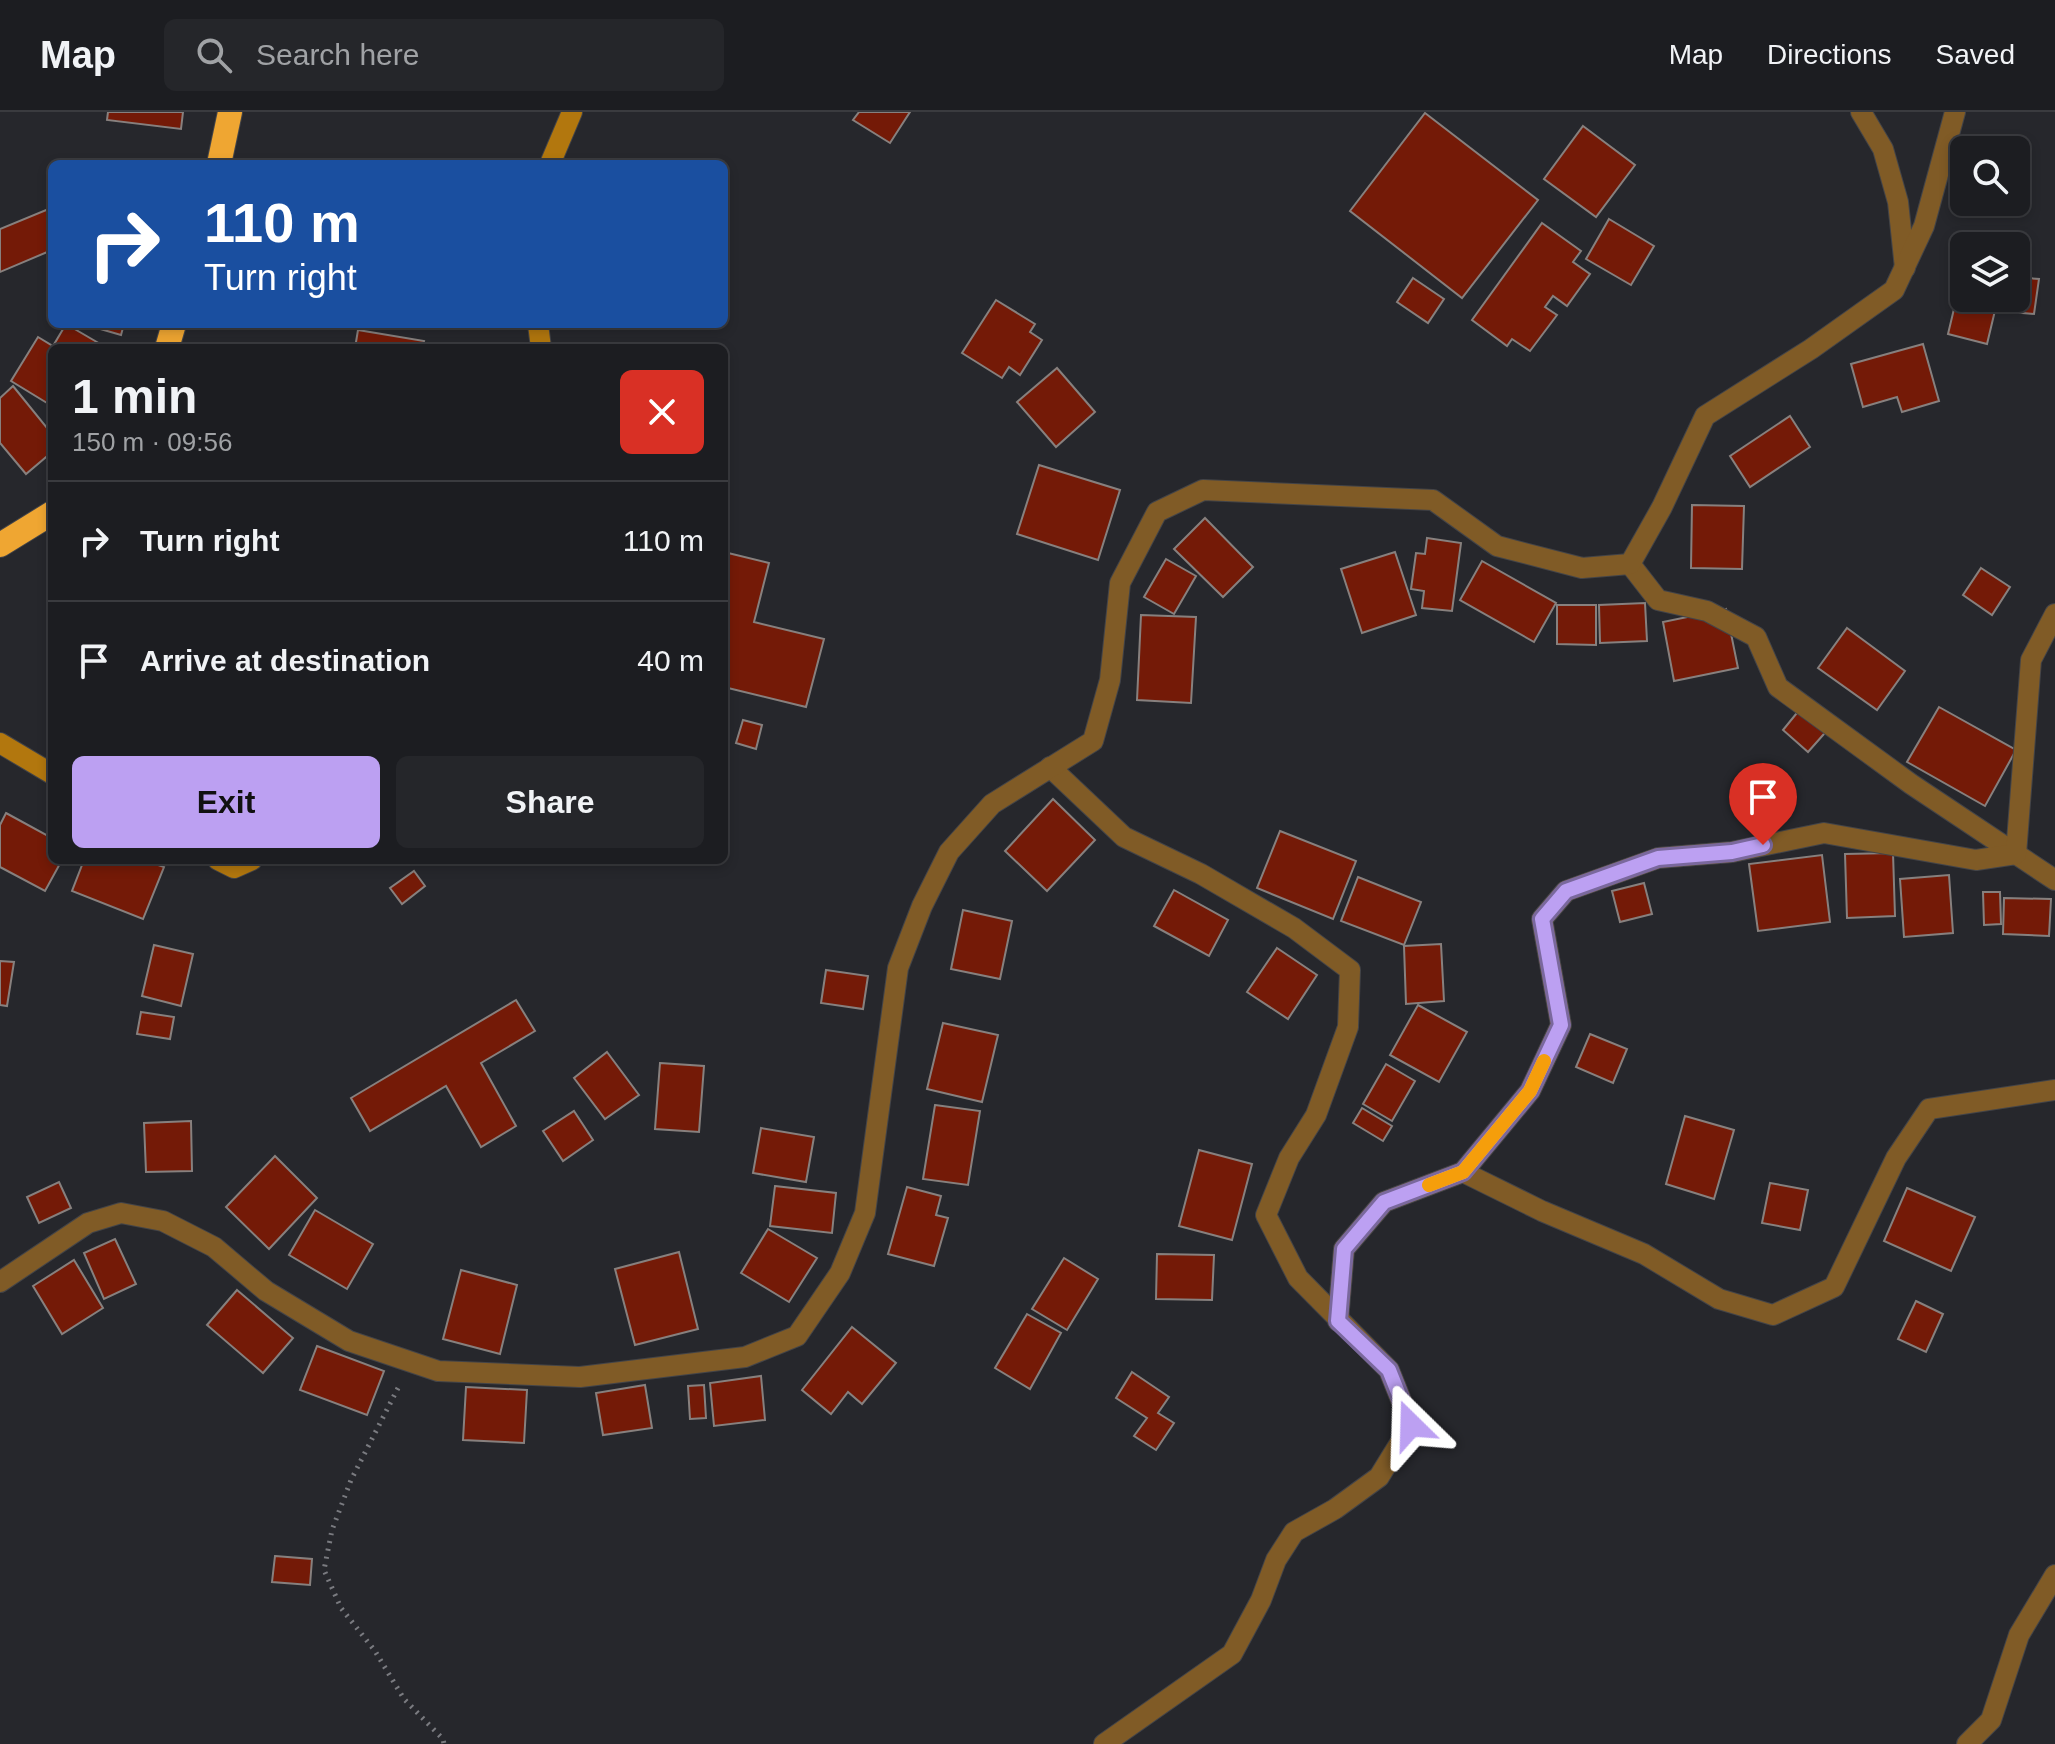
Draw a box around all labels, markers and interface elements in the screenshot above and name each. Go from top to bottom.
search box [164,19,724,91]
icon: search [192,33,236,77]
text: Map [40,34,116,76]
text: Search here [256,38,419,71]
text: Map [1669,39,1723,70]
text: Directions [1767,39,1892,70]
text: Saved [1936,39,2015,70]
map controls [1950,136,2030,312]
button: search [1950,136,2030,216]
text: 110 m [204,191,360,254]
icon: right [72,192,176,296]
button: layers [1950,232,2030,312]
text: Turn right [204,257,357,298]
text: 1 min [72,370,197,423]
button: close [620,370,704,454]
text: 150 m · 09:56 [72,427,232,457]
icon: right [72,519,116,563]
text: Turn right [140,524,279,557]
text: 110 m [623,524,704,557]
icon: arrive [72,639,116,683]
text: Arrive at destination [140,644,430,677]
text: 40 m [637,644,704,677]
button: Exit [72,756,380,848]
button: Share [396,756,704,848]
pin [1729,763,1797,845]
icon: arrive [1741,775,1785,819]
position arrow [1369,1383,1453,1467]

